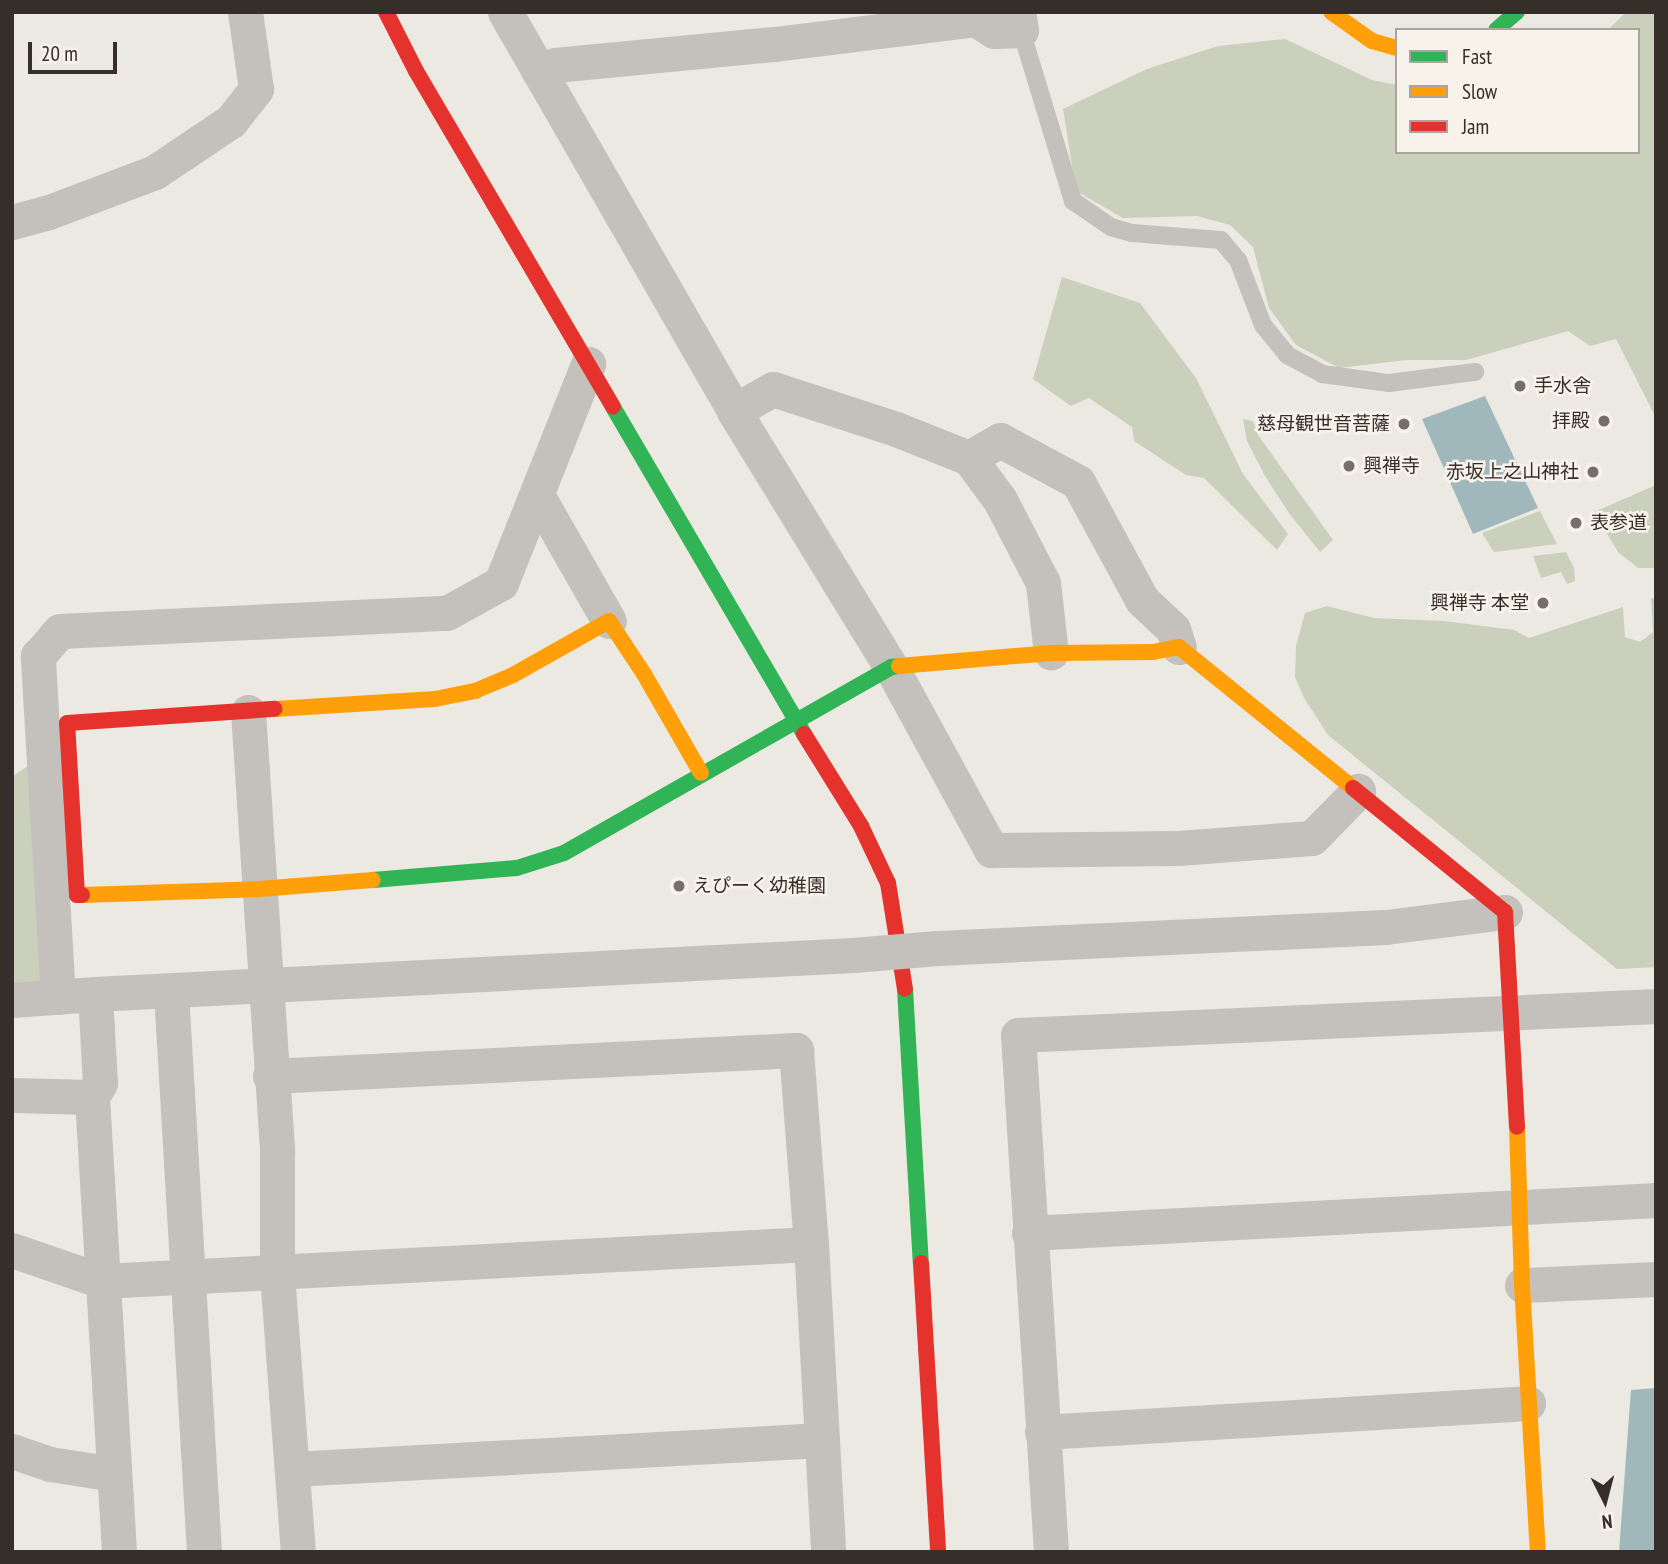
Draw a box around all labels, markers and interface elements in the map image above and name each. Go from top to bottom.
scale bar [32,28,121,72]
legend [1395,28,1640,154]
text: 20 m [41,40,78,67]
text: Fast [1462,43,1492,70]
text: Slow [1462,78,1497,105]
text: Jam [1462,113,1489,140]
place label: 手水舎 [1534,375,1591,397]
marker: 手水舎 [1512,378,1528,394]
place label: 拝殿 [1552,410,1590,432]
place label: 慈母観世音菩薩 [1257,413,1390,435]
marker: 拝殿 [1596,413,1612,429]
marker: 慈母観世音菩薩 [1396,416,1412,432]
place label: 興禅寺 [1363,455,1420,477]
marker: 興禅寺 [1341,458,1357,474]
place label: 赤坂上之山神社 [1446,461,1579,483]
marker: 赤坂上之山神社 [1585,464,1601,480]
place label: 表参道 [1590,512,1647,534]
marker: 表参道 [1568,515,1584,531]
place label: 興禅寺 本堂 [1430,592,1529,614]
marker: 興禅寺 本堂 [1535,595,1551,611]
place label: えぴーく幼稚園 [693,875,826,897]
marker: えぴーく幼稚園 [671,878,687,894]
north arrow [1570,1466,1640,1536]
text: N [1601,1509,1614,1534]

